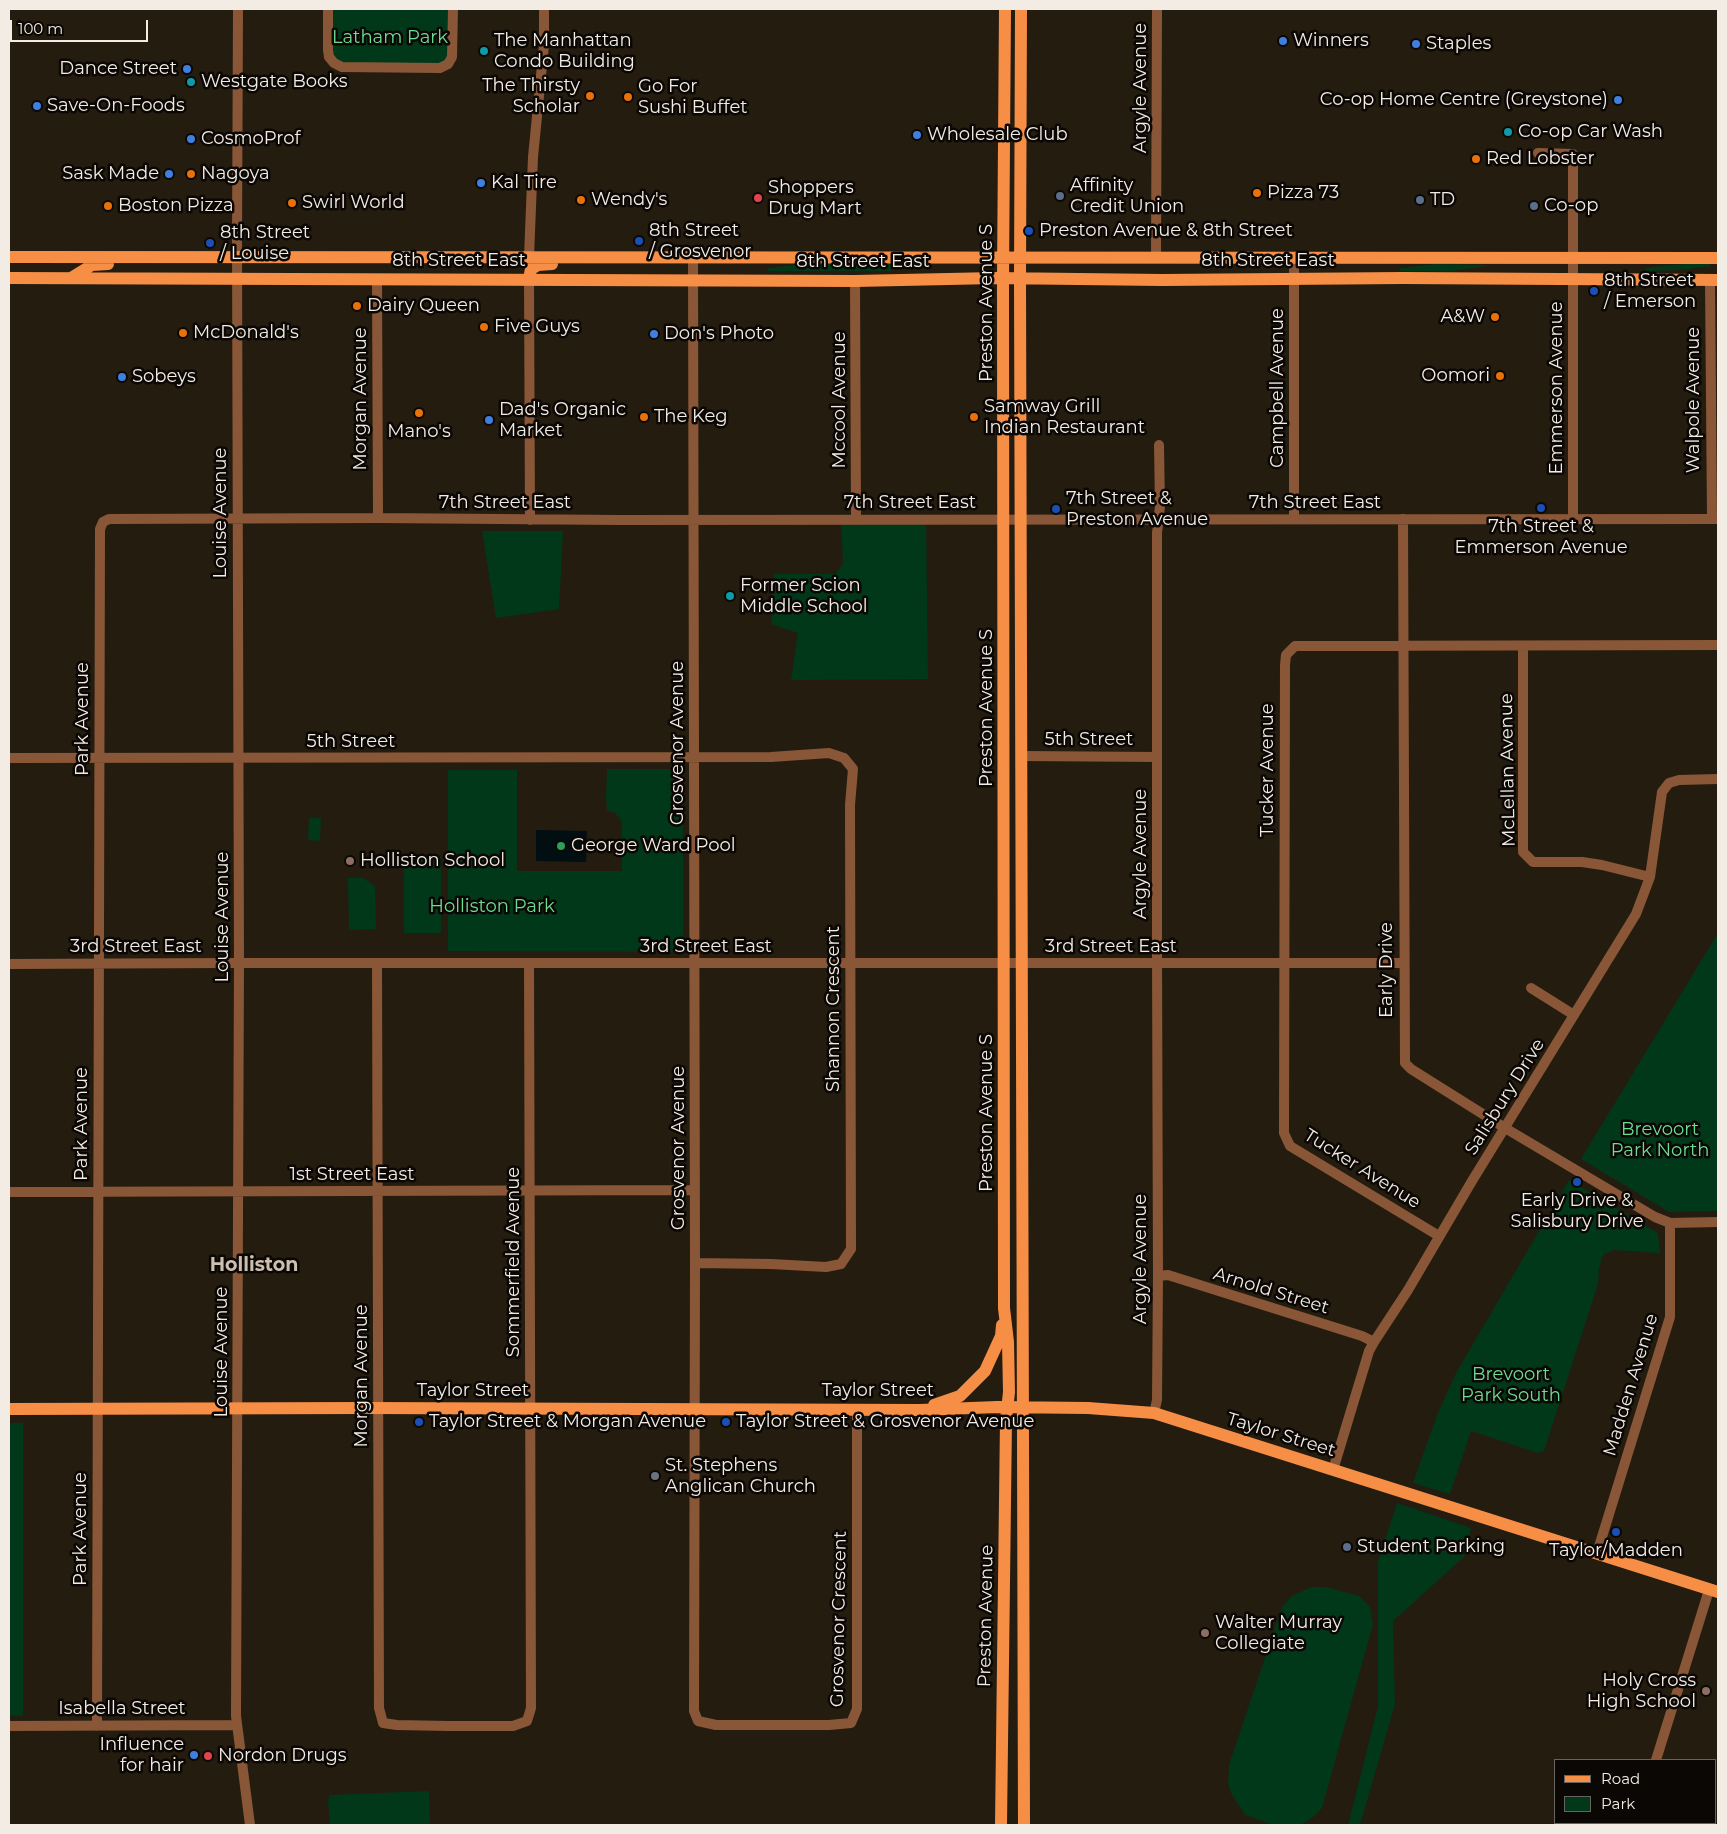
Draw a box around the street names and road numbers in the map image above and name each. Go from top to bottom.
street label: Argyle Avenue [1130,23,1152,153]
street label: Preston Avenue S [976,224,998,382]
street label: 8th Street East [392,250,526,272]
street label: 8th Street East [1201,250,1335,272]
street label: 8th Street East [796,251,930,273]
street label: Emmerson Avenue [1546,301,1568,475]
street label: Campbell Avenue [1267,308,1289,468]
street label: Morgan Avenue [350,327,372,471]
street label: Walpole Avenue [1683,327,1705,473]
street label: Mccool Avenue [829,331,851,469]
street label: Louise Avenue [210,448,232,578]
street label: 7th Street East [439,492,571,514]
street label: 7th Street East [844,492,976,514]
street label: 7th Street East [1249,492,1381,514]
street label: Preston Avenue S [976,629,998,787]
street label: Grosvenor Avenue [667,661,689,825]
street label: Park Avenue [72,662,94,776]
street label: McLellan Avenue [1496,693,1520,847]
street label: Tucker Avenue [1257,703,1279,837]
street label: 5th Street [1045,729,1133,751]
street label: 5th Street [307,731,395,753]
street label: Argyle Avenue [1130,789,1152,919]
street label: Louise Avenue [212,852,234,982]
street label: Early Drive [1376,922,1398,1018]
street label: Shannon Crescent [823,926,845,1092]
street label: 3rd Street East [70,936,202,958]
street label: 3rd Street East [640,936,772,958]
street label: 3rd Street East [1045,936,1177,958]
street label: Preston Avenue S [976,1034,998,1192]
street label: Salisbury Drive [1461,1035,1549,1159]
street label: Grosvenor Avenue [668,1066,690,1230]
street label: Park Avenue [71,1067,93,1181]
street label: Tucker Avenue [1300,1125,1424,1213]
street label: 1st Street East [289,1164,415,1186]
street label: Sommerfield Avenue [503,1167,525,1357]
street label: Argyle Avenue [1130,1194,1152,1324]
street label: Arnold Street [1211,1263,1331,1319]
street label: Louise Avenue [211,1287,233,1417]
street label: Morgan Avenue [351,1304,373,1448]
street label: Madden Avenue [1599,1311,1663,1459]
street label: Taylor Street [417,1380,529,1402]
street label: Taylor Street [822,1380,934,1402]
street label: Taylor Street [1224,1408,1338,1462]
street label: Park Avenue [70,1472,92,1586]
street label: Grosvenor Crescent [827,1531,851,1707]
street label: Preston Avenue [974,1545,998,1687]
street label: Isabella Street [58,1698,186,1720]

